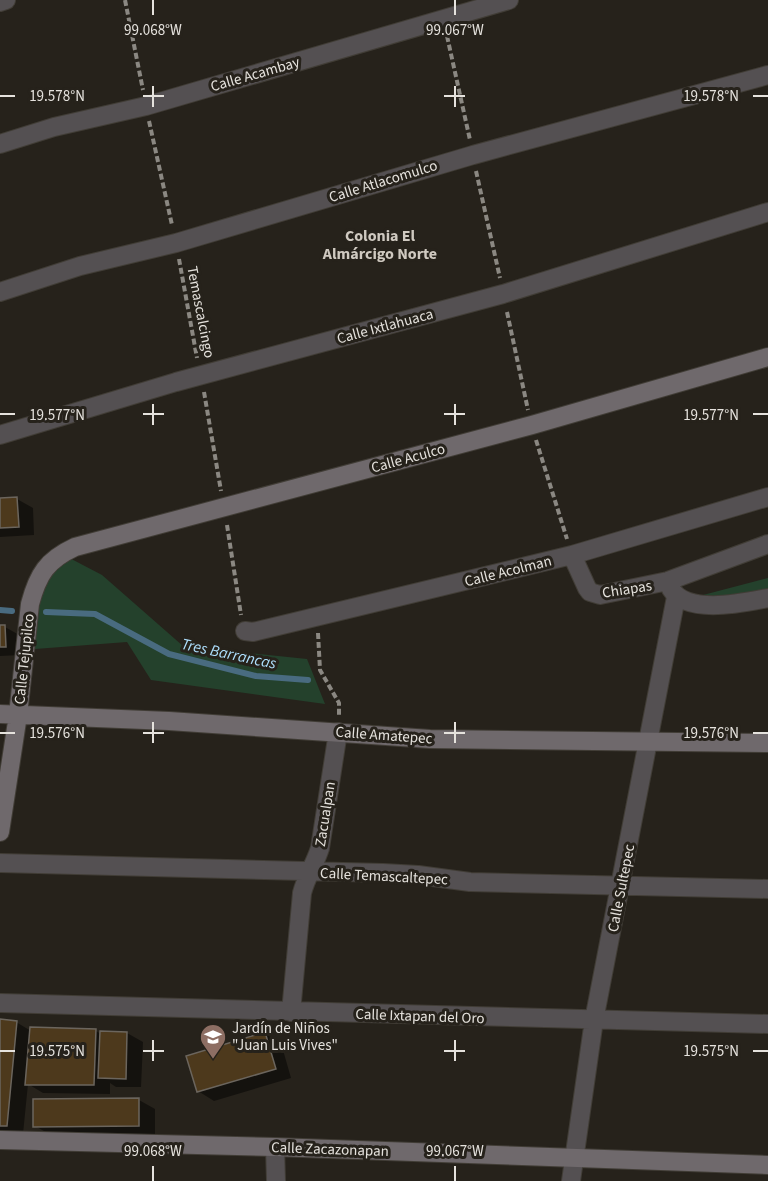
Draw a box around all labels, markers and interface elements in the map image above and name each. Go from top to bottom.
text: 99.068°W [124,20,182,41]
text: 99.067°W [426,20,484,41]
street label: Calle Acambay [208,52,302,97]
text: 19.578°N [29,86,85,107]
text: 19.578°N [683,86,739,107]
street label: Calle Atlacomulco [326,155,440,208]
district label: Colonia El Almárcigo Norte [322,225,437,265]
street label: Temascalcingo [181,264,220,360]
street label: Calle Ixtlahuaca [335,304,436,349]
text: 19.577°N [29,405,85,426]
text: 19.577°N [683,405,739,426]
street label: Calle Aculco [369,439,447,478]
street label: Calle Acolman [462,551,554,592]
street label: Chiapas [601,575,653,604]
street label: Calle Tejupilco [9,613,40,705]
water label: Tres Barrancas [179,633,279,675]
street label: Calle Amatepec [335,722,433,749]
text: 19.576°N [29,723,85,744]
text: 19.576°N [683,723,739,744]
street label: Zacualpan [310,780,341,848]
street label: Calle Sultepec [603,842,640,934]
street label: Calle Temascaltepec [320,863,449,890]
street label: Calle Ixtapan del Oro [355,1004,485,1029]
place label: Jardín de Niños "Juan Luis Vives" [232,1018,338,1056]
school or university icon: Jardín de Niños "Juan Luis Vives" [198,1022,228,1060]
text: 19.575°N [29,1041,85,1062]
text: 19.575°N [683,1041,739,1062]
street label: Calle Zacazonapan [271,1137,389,1162]
text: 99.068°W [124,1141,182,1162]
text: 99.067°W [426,1141,484,1162]

